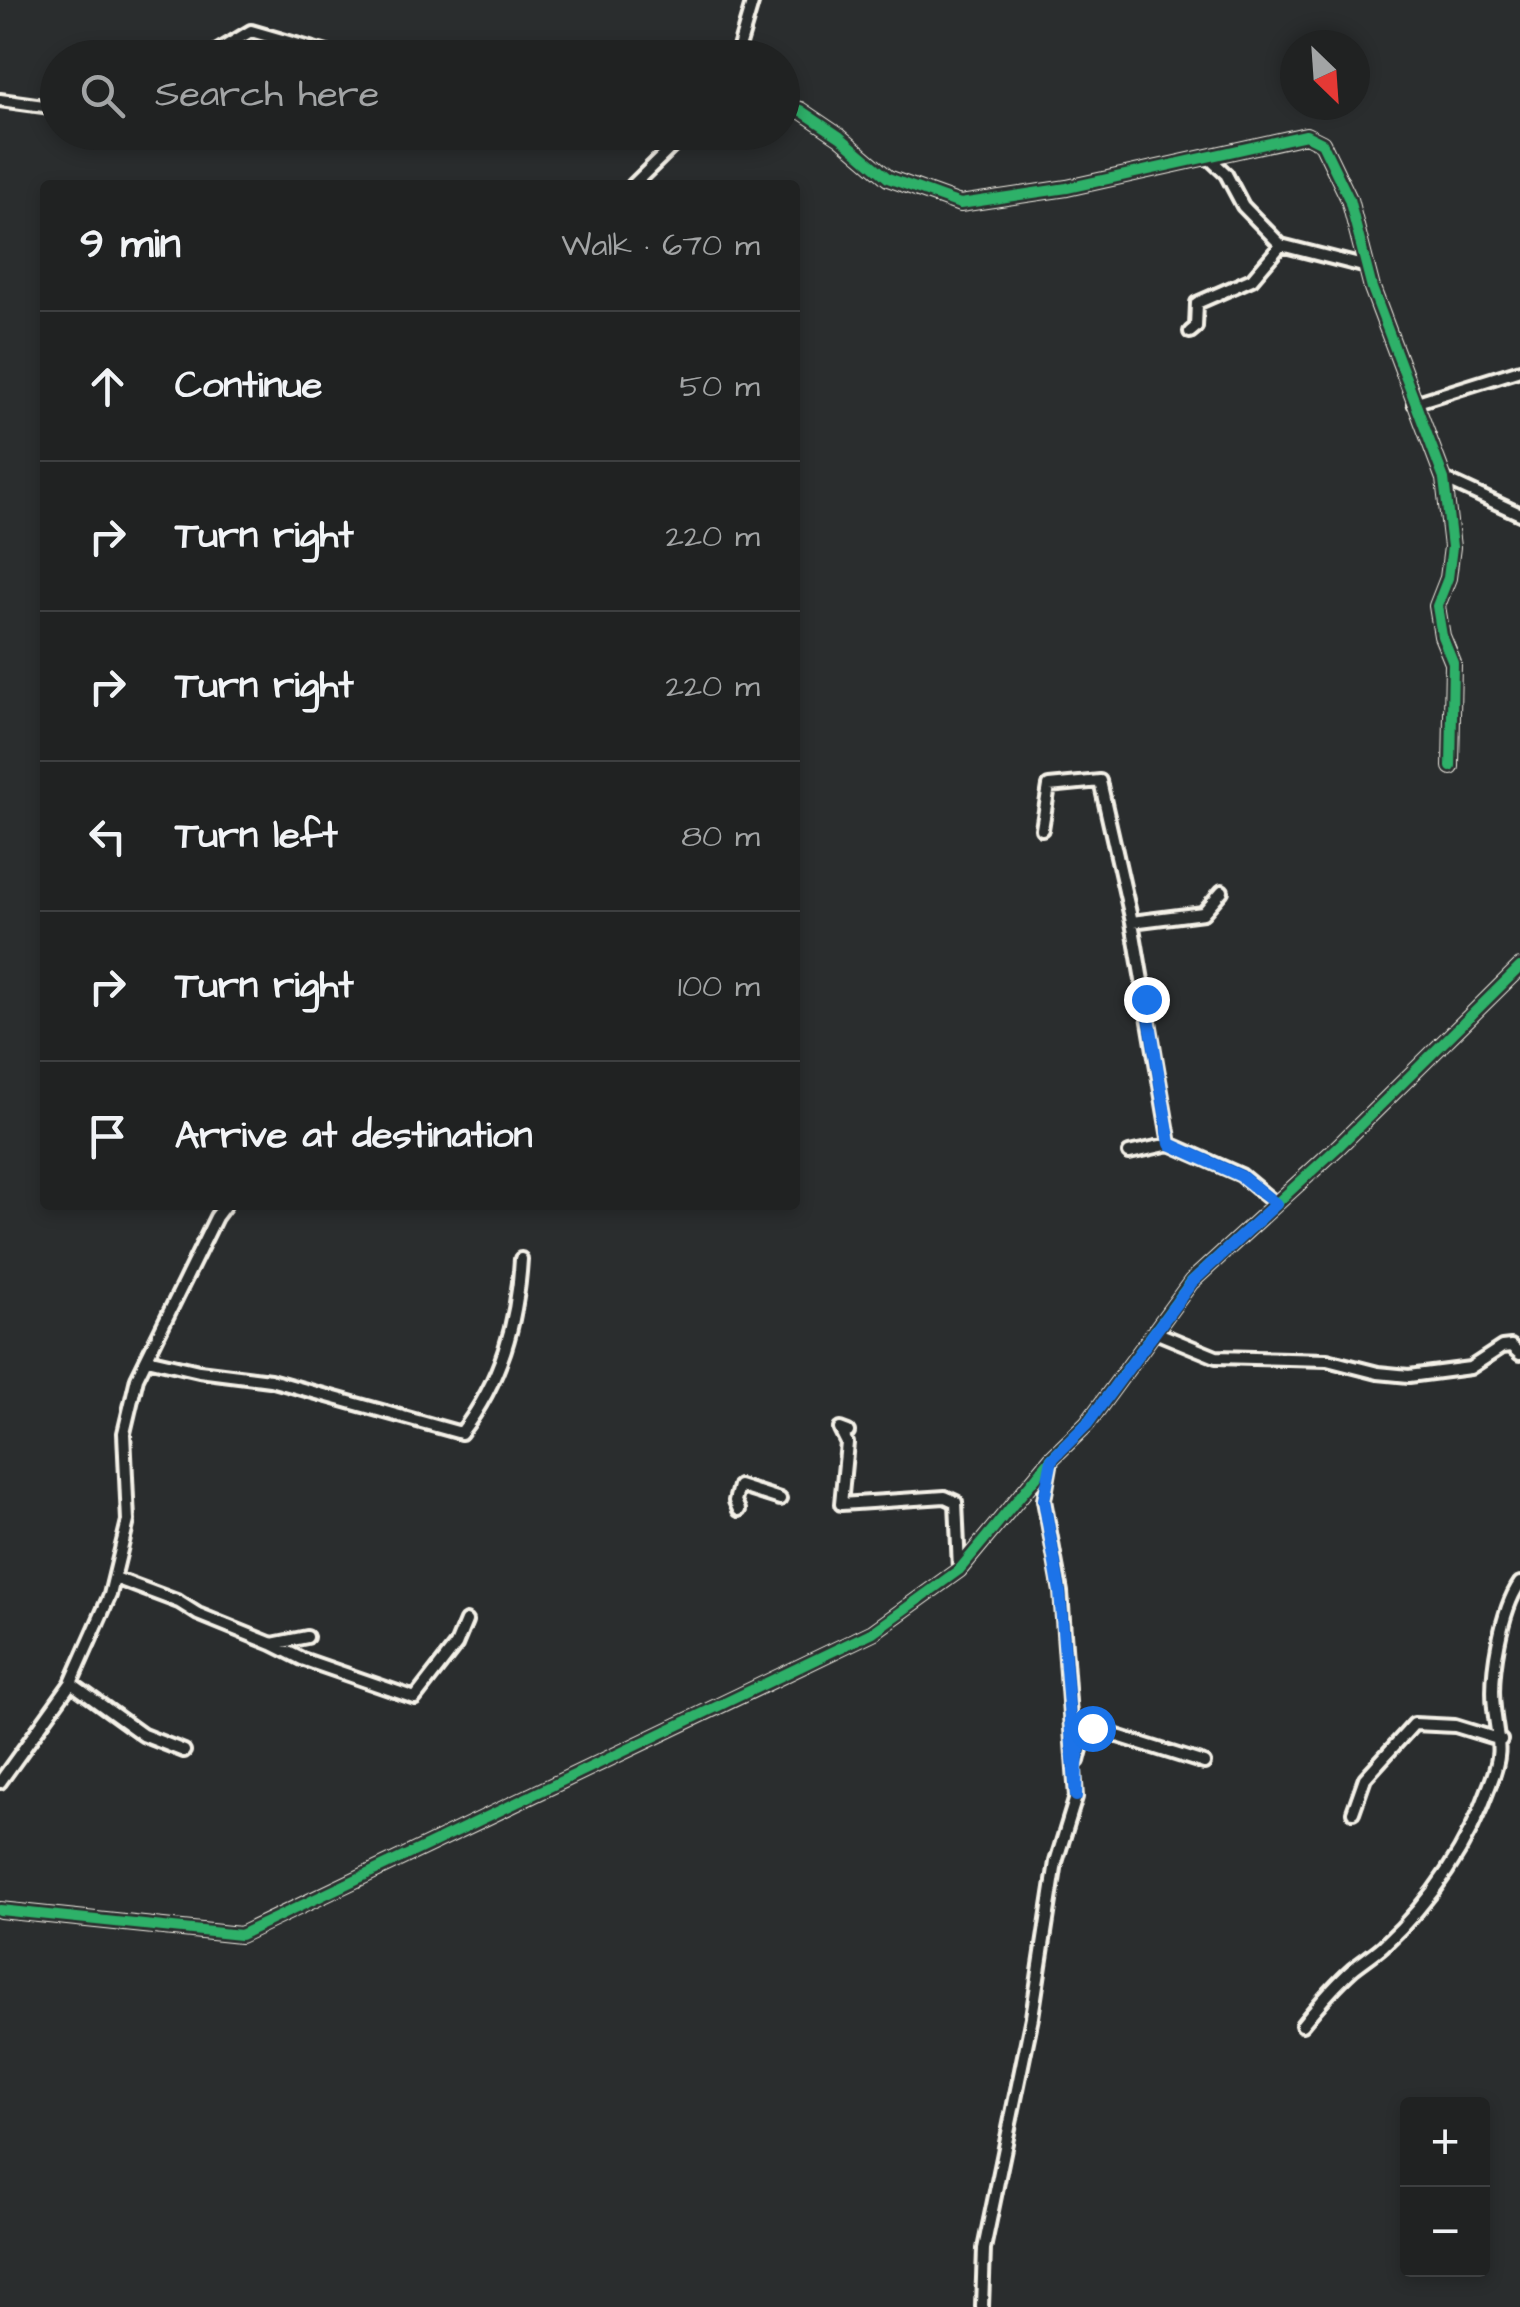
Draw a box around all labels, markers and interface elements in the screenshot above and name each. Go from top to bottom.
north arrow [1280,30,1370,120]
search box [40,40,800,150]
icon: search [75,68,130,123]
text: Search here [155,69,379,121]
text: 9 min [80,216,181,274]
text: Walk · 670 m [561,223,760,268]
icon: ahead [80,359,135,414]
text: Continue [175,360,322,412]
text: 50 m [679,364,760,409]
icon: right [80,509,135,564]
text: Turn right [175,510,354,562]
text: 220 m [665,514,760,559]
icon: right [80,659,135,714]
text: Turn right [175,660,354,712]
text: 220 m [665,664,760,709]
icon: left [80,809,135,864]
text: Turn left [175,810,338,862]
text: 80 m [681,814,760,859]
icon: right [80,959,135,1014]
text: Turn right [175,960,354,1012]
text: 100 m [678,964,760,1009]
route end [1124,977,1170,1023]
icon: arrive [80,1109,135,1164]
text: Arrive at destination [175,1110,532,1162]
route start [1070,1706,1116,1752]
map controls [1400,2097,1490,2277]
button: + [1400,2097,1490,2187]
button: − [1400,2187,1490,2277]

